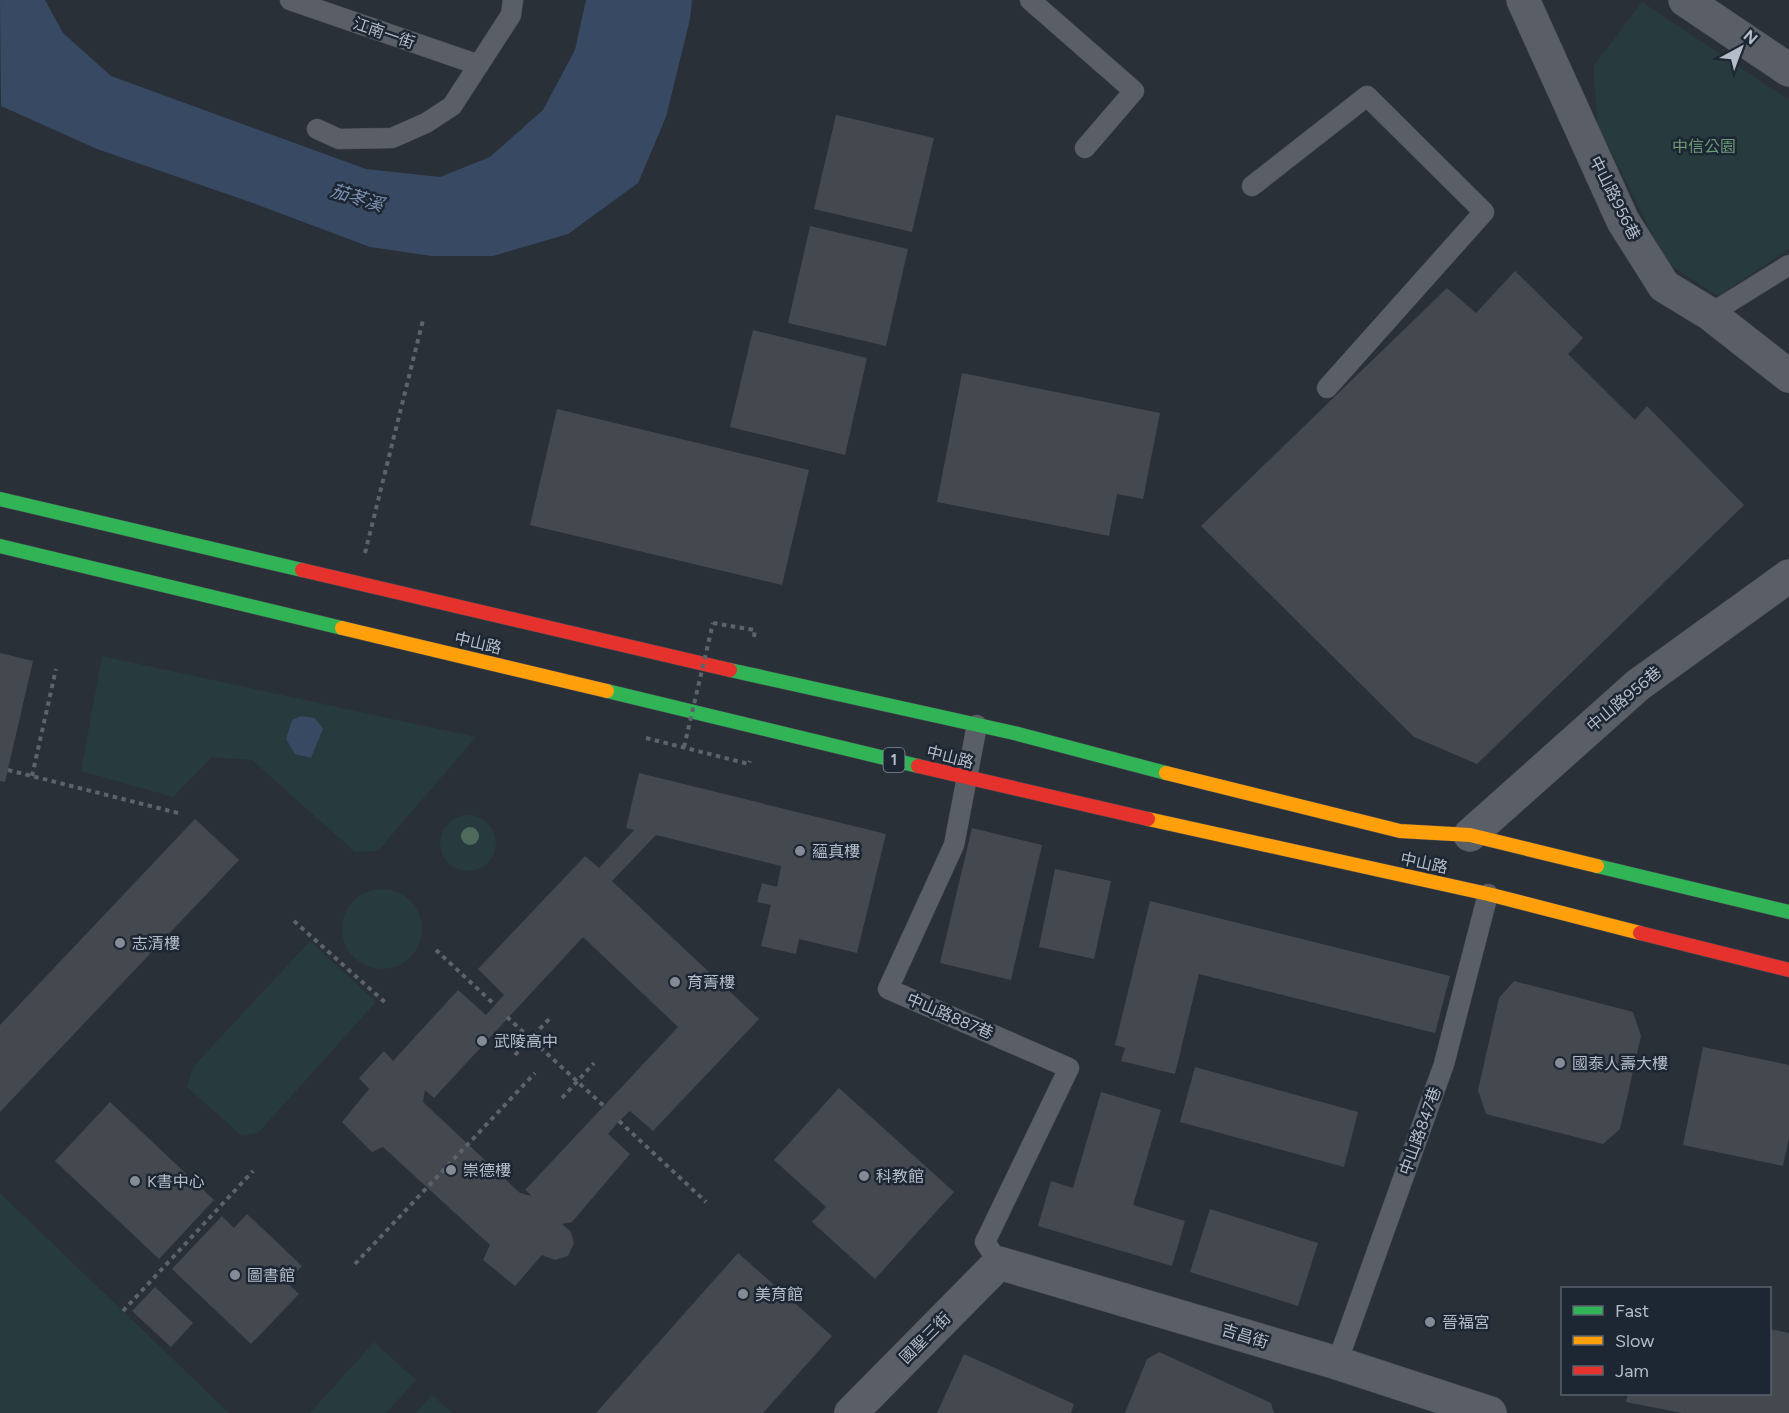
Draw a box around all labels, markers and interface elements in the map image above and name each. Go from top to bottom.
street label: 江南一街 [351,14,417,52]
north arrow [1711,18,1771,78]
text: N [1740,26,1761,48]
park label: 中信公園 [1672,137,1736,156]
street label: 中山路956巷 [1586,153,1644,243]
water label: 茄苳溪 [328,180,389,217]
street label: 中山路 [452,628,504,658]
street label: 中山路956巷 [1583,662,1665,736]
street label: 中山路 [924,742,976,772]
road number: 1 [884,748,904,772]
place label: 蘊真樓 [812,842,860,861]
marker: 蘊真樓 [793,844,807,858]
street label: 中山路 [1399,849,1449,877]
place label: 志清樓 [132,934,180,953]
marker: 志清樓 [113,936,127,950]
place label: 育菁樓 [687,973,735,992]
marker: 育菁樓 [668,975,682,989]
street label: 中山路887巷 [904,989,996,1043]
place label: 武陵高中 [494,1032,558,1051]
marker: 武陵高中 [475,1034,489,1048]
place label: 國泰人壽大樓 [1572,1054,1668,1073]
marker: 國泰人壽大樓 [1553,1056,1567,1070]
street label: 中山路847巷 [1395,1084,1445,1178]
place label: 崇德樓 [463,1161,511,1180]
marker: 崇德樓 [444,1163,458,1177]
place label: 科教館 [876,1167,924,1186]
marker: 科教館 [857,1169,871,1183]
place label: K書中心 [147,1172,205,1191]
marker: K書中心 [128,1174,142,1188]
place label: 圖書館 [247,1266,295,1285]
marker: 圖書館 [228,1268,242,1282]
place label: 美育館 [755,1285,803,1304]
marker: 美育館 [736,1287,750,1301]
legend [1561,1287,1771,1395]
text: Fast [1615,1300,1649,1322]
street label: 國聖三街 [896,1309,954,1367]
place label: 晉福宮 [1442,1313,1490,1332]
marker: 晉福宮 [1423,1315,1437,1329]
street label: 吉昌街 [1219,1320,1271,1352]
text: Slow [1615,1330,1654,1352]
text: Jam [1615,1360,1649,1382]

